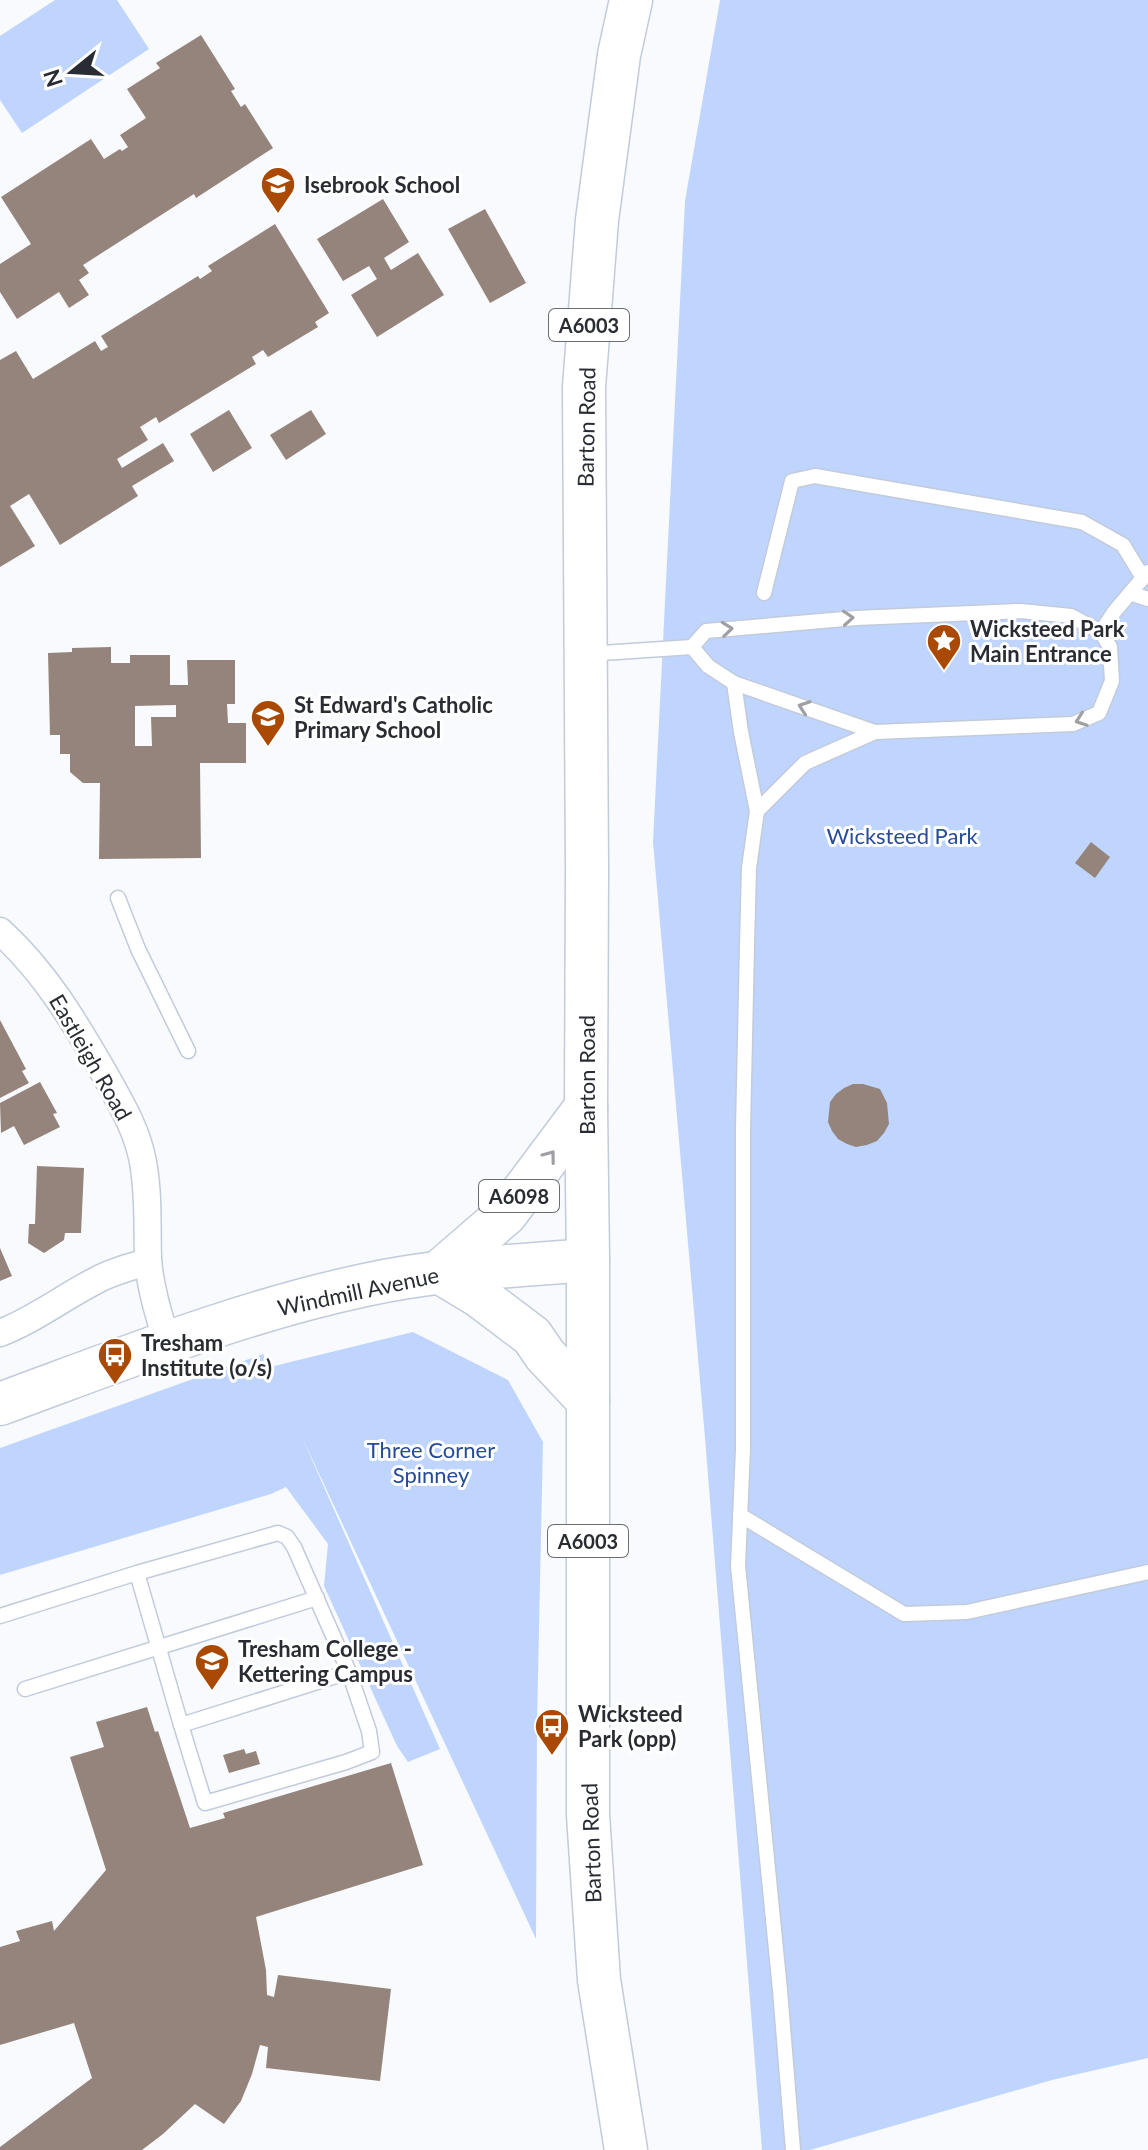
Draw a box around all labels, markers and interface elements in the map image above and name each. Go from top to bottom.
north arrow [32,32,112,112]
text: N [37,66,68,91]
school or university icon: Isebrook School [259,165,297,215]
place label: Isebrook School [304,171,460,198]
road number: A6003 [549,309,629,341]
street label: Barton Road [571,367,601,487]
one-way arrow [842,610,855,627]
place label: Wicksteed Park Main Entrance [970,615,1125,667]
one-way arrow [721,620,734,637]
place icon: Wicksteed Park Main Entrance [925,622,963,672]
place label: St Edward's Catholic Primary School [294,691,493,743]
school or university icon: St Edward's Catholic Primary School [249,698,287,748]
one-way arrow [798,701,812,717]
one-way arrow [1074,710,1088,726]
park label: Wicksteed Park [826,822,978,849]
street label: Eastleigh Road [44,989,138,1125]
street label: Barton Road [573,1015,600,1135]
one-way arrow [540,1150,555,1164]
road number: A6098 [479,1180,559,1212]
street label: Windmill Avenue [275,1261,441,1321]
place label: Tresham Institute (o/s) [141,1329,272,1381]
bus stop icon: Tresham Institute (o/s) [96,1336,134,1386]
park label: Three Corner Spinney [367,1436,495,1488]
road number: A6003 [548,1525,628,1557]
place label: Tresham College - Kettering Campus [238,1635,413,1687]
school or university icon: Tresham College - Kettering Campus [193,1642,231,1692]
place label: Wicksteed Park (opp) [578,1700,683,1752]
bus stop icon: Wicksteed Park (opp) [533,1707,571,1757]
street label: Barton Road [575,1783,607,1903]

